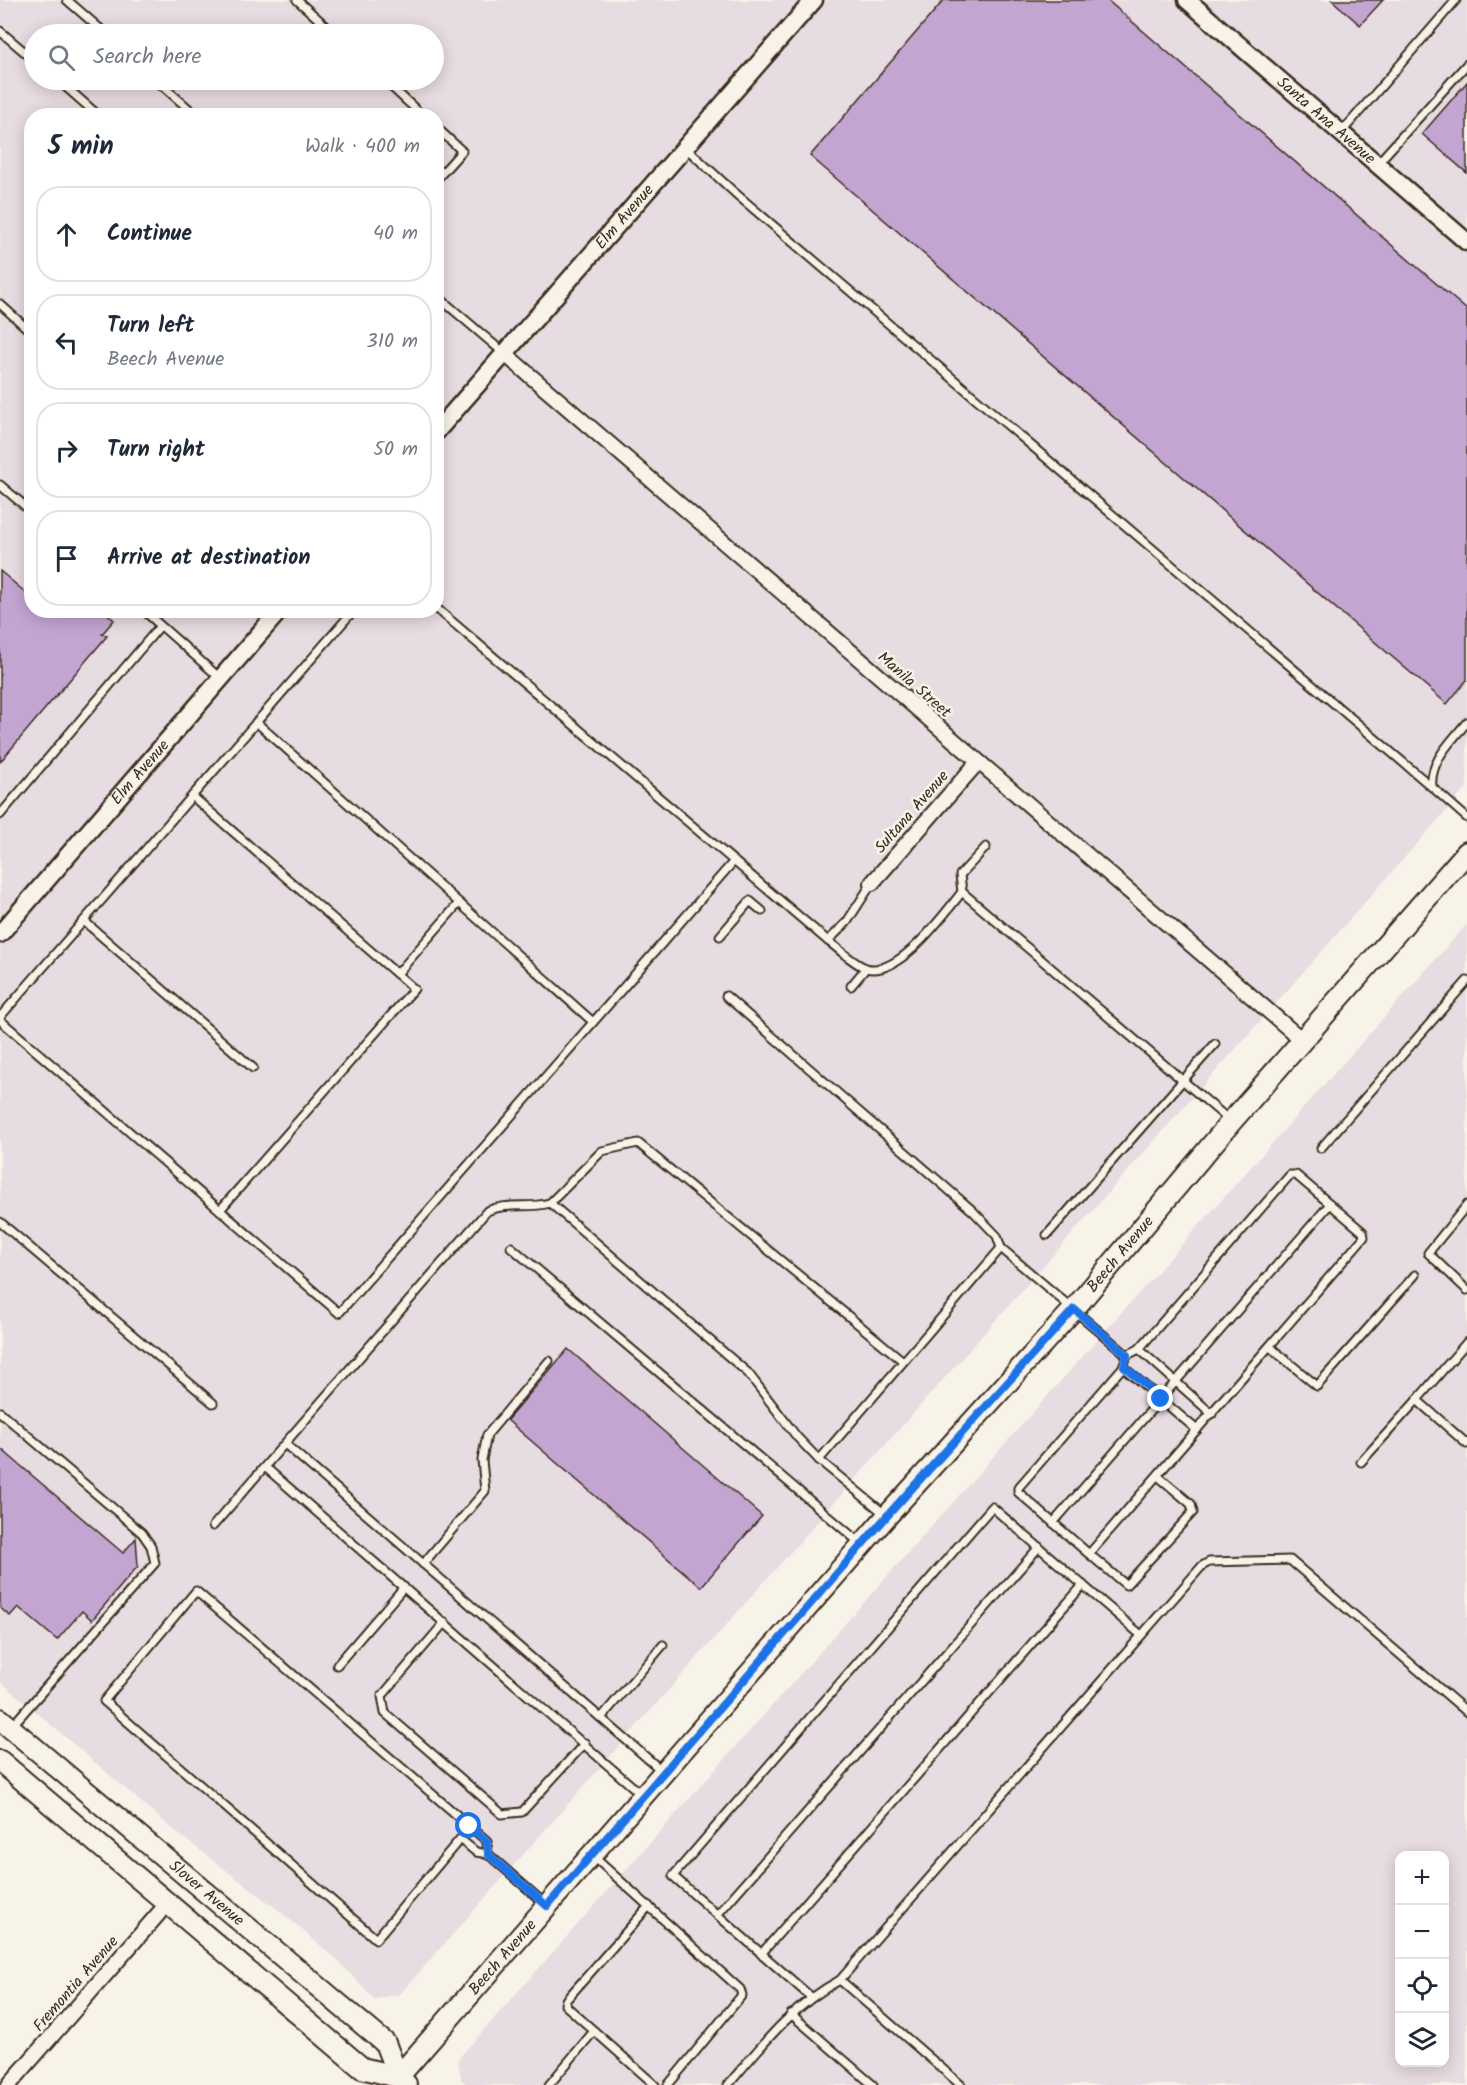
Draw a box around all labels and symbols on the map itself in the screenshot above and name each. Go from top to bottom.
street label: Santa Ana Avenue [1271,70,1381,170]
street label: Elm Avenue [589,179,660,255]
street label: Manila Street [872,646,957,725]
street label: Elm Avenue [104,734,175,810]
street label: Sultana Avenue [869,765,955,859]
street label: Beech Avenue [1080,1210,1160,1298]
route end [1147,1385,1173,1411]
route start [455,1812,481,1838]
street label: Slover Avenue [163,1854,250,1932]
street label: Beech Avenue [462,1914,543,2001]
street label: Fremontia Avenue [27,1930,125,2038]

